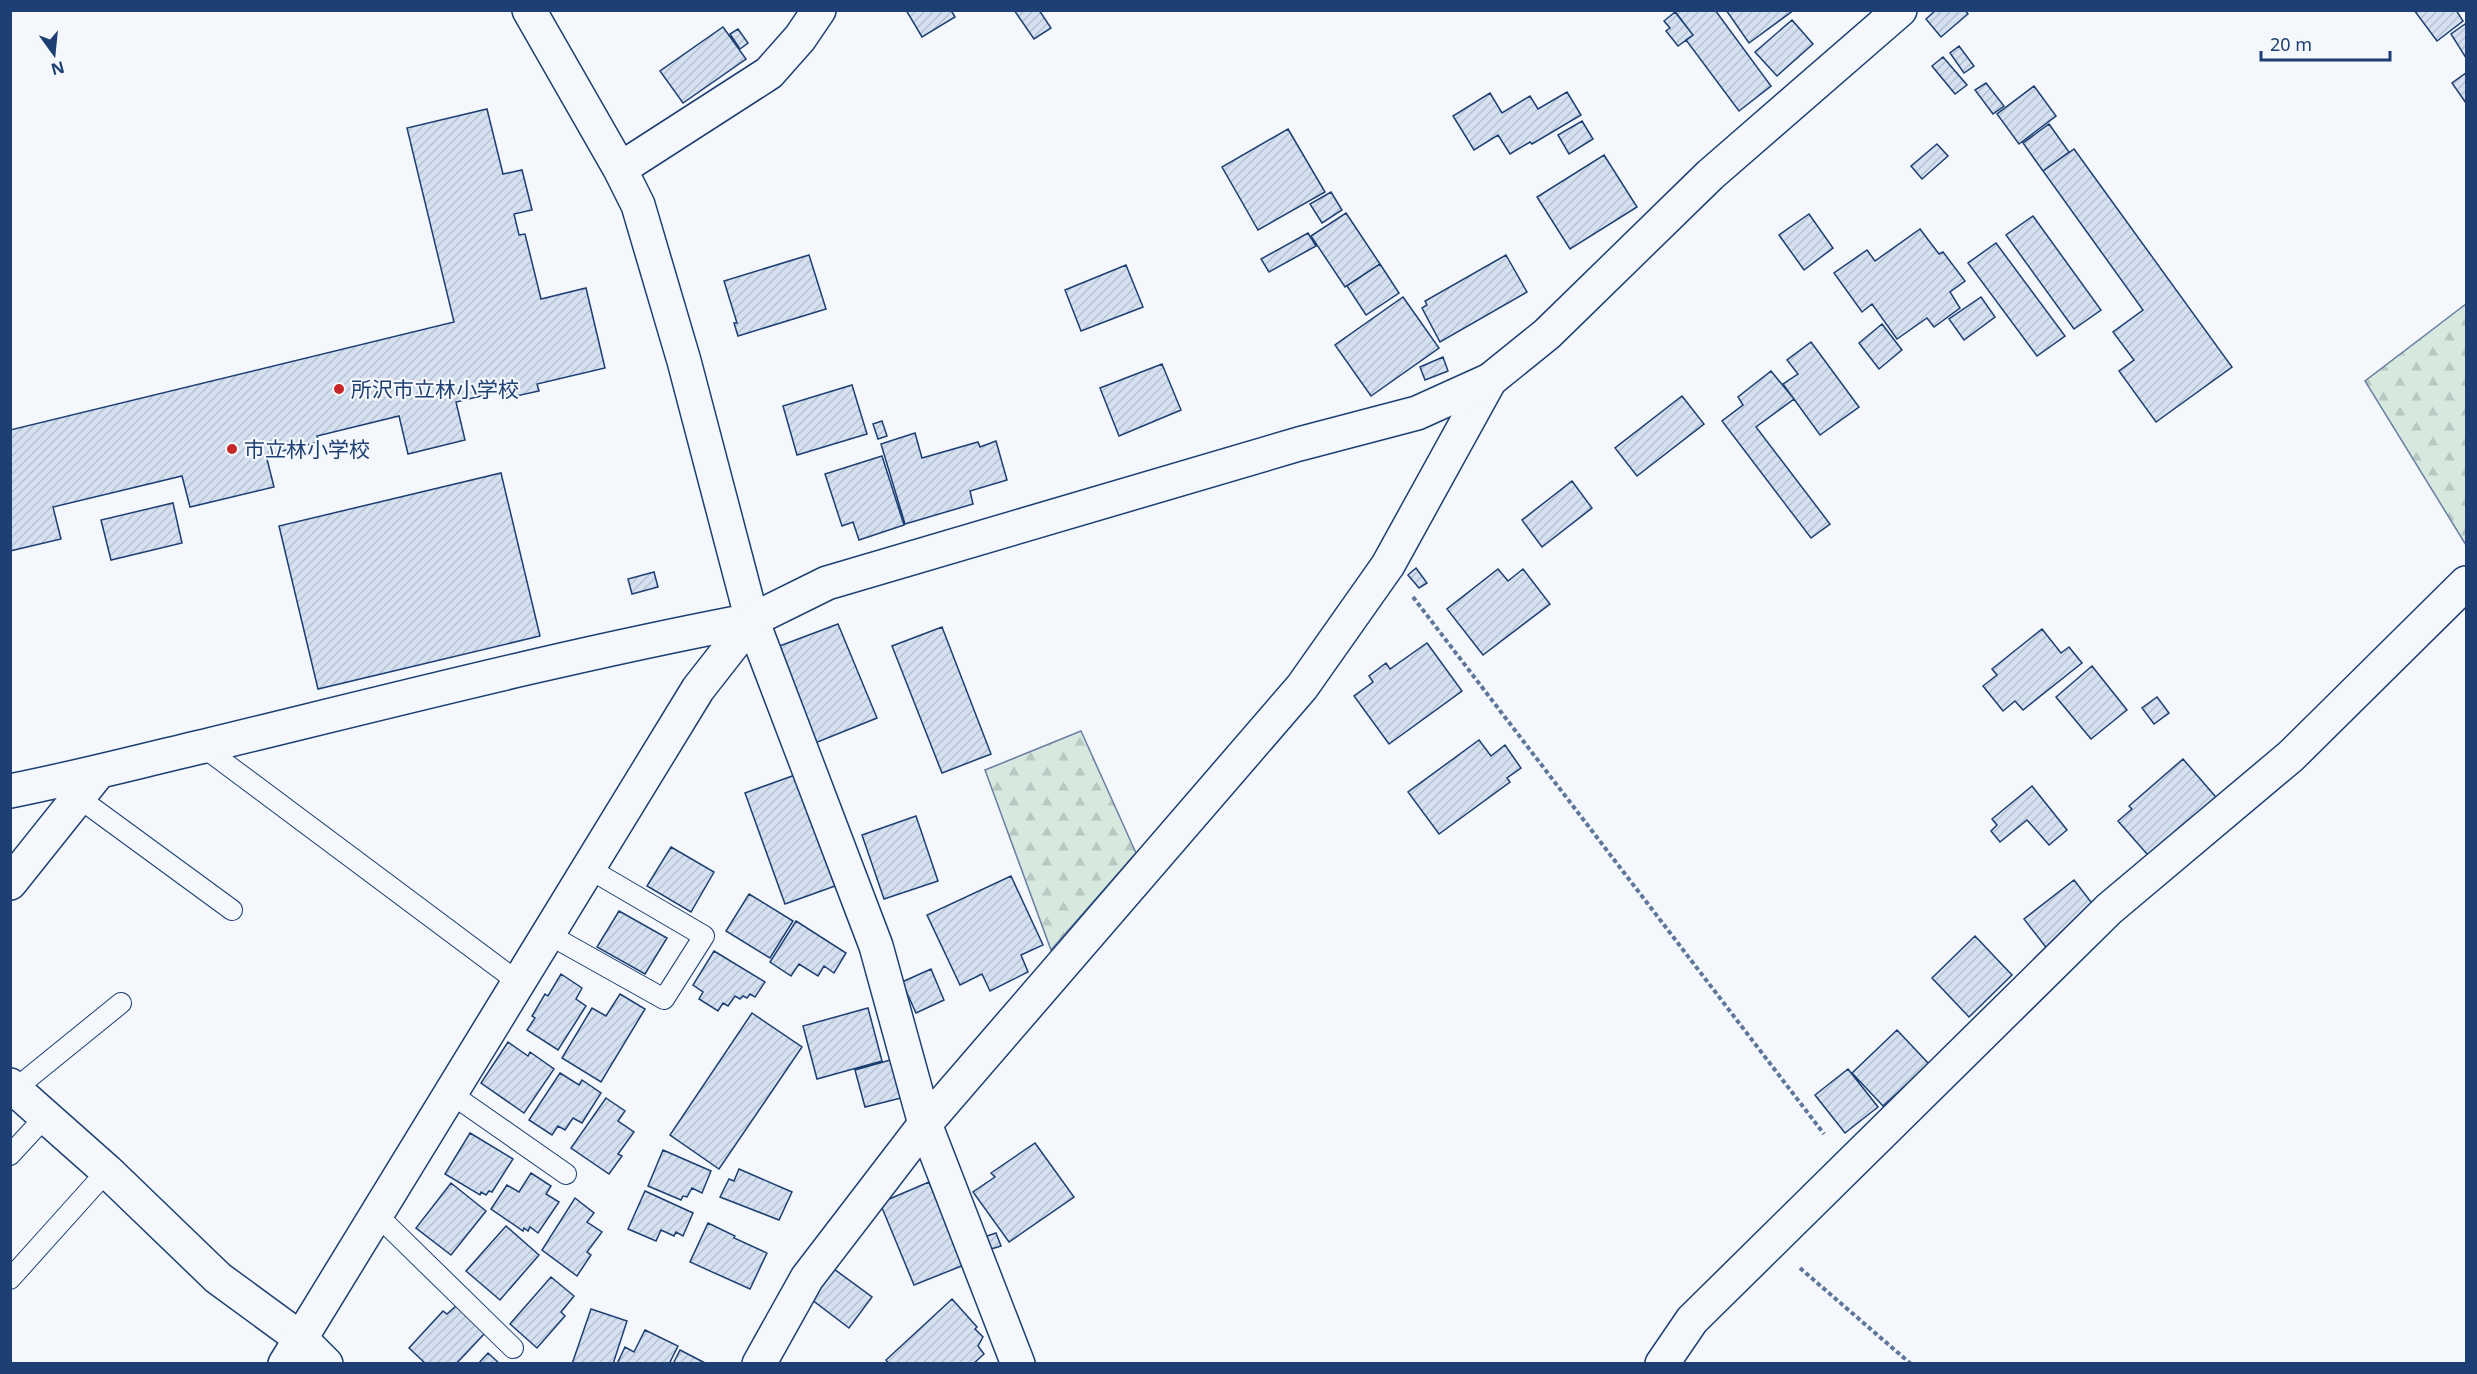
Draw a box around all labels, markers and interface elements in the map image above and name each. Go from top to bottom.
north arrow [24,24,84,84]
scale bar [2261,24,2390,62]
text: 20 m [2270,32,2312,56]
text: N [49,56,67,81]
place label: 所沢市立林小学校 [351,375,519,403]
marker: 所沢市立林小学校 [332,382,346,396]
place label: 市立林小学校 [244,435,370,463]
marker: 市立林小学校 [225,442,239,456]

